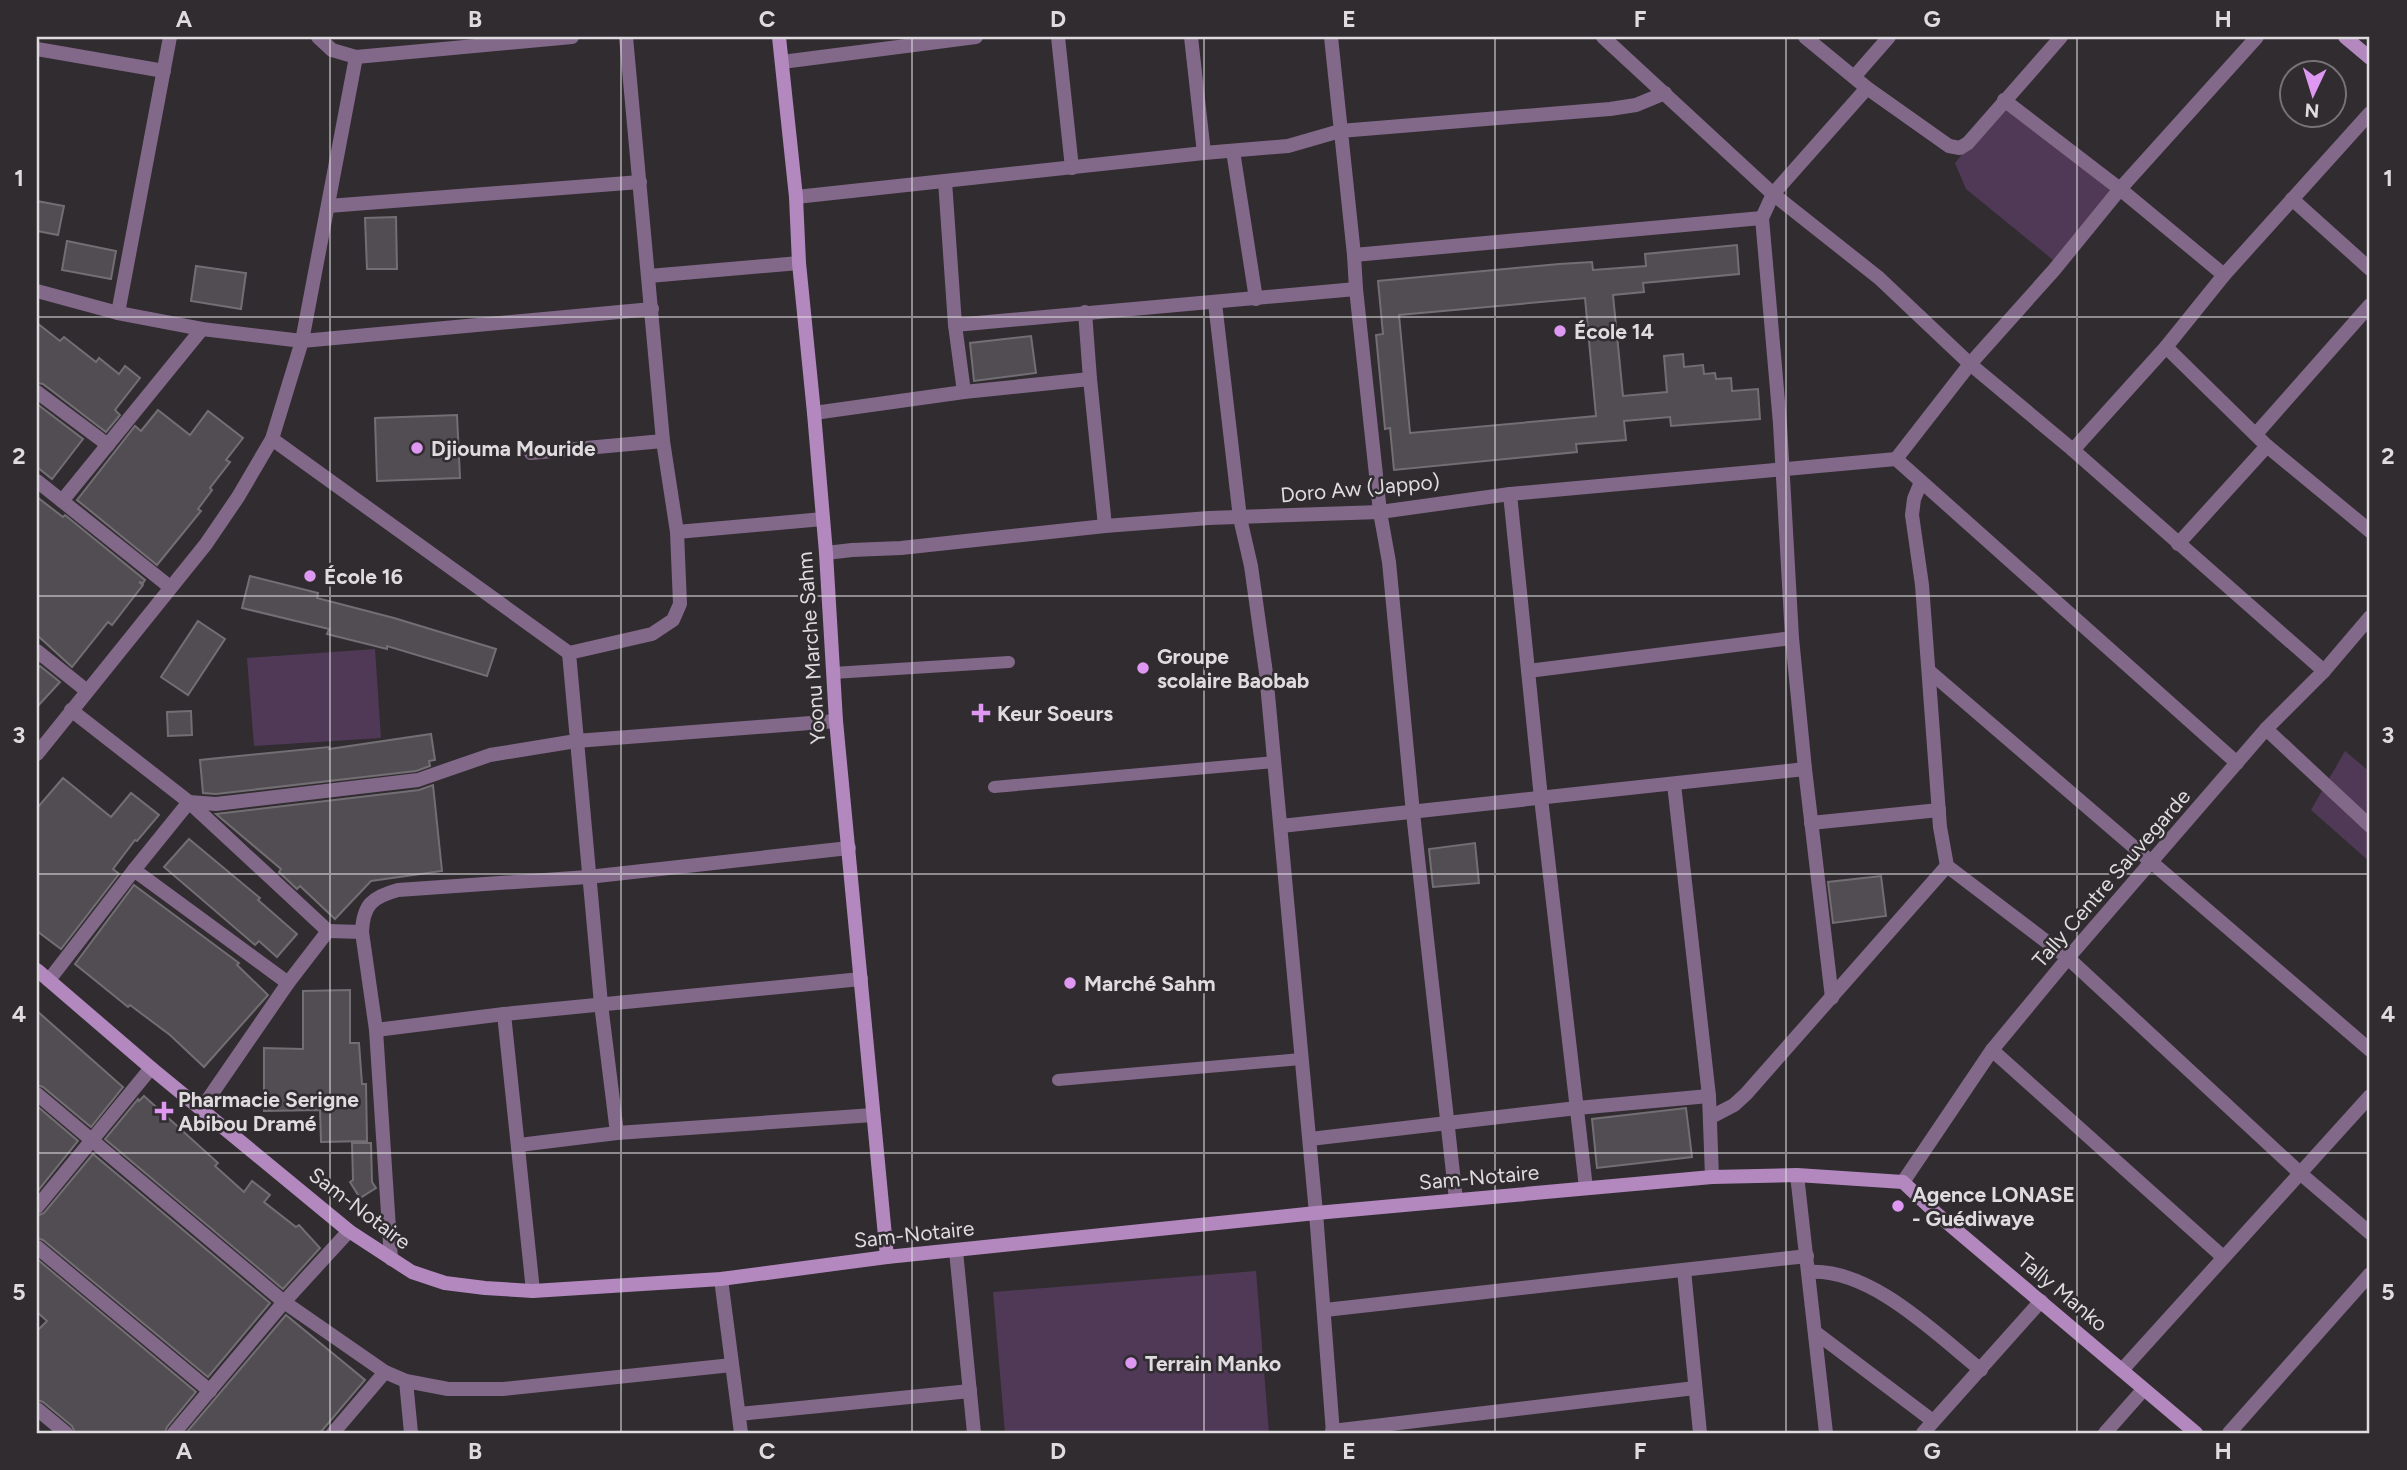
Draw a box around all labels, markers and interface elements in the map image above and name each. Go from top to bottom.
text: A [176,5,193,33]
text: B [468,5,482,33]
text: C [759,5,776,33]
text: D [1050,5,1066,33]
text: E [1342,5,1356,33]
text: F [1634,5,1647,33]
text: G [1923,5,1941,33]
text: H [2214,5,2232,33]
north arrow [2278,60,2348,130]
text: N [2304,98,2320,122]
text: 1 [14,164,24,192]
text: 1 [2383,164,2393,192]
place label: École 14 [1574,319,1654,344]
marker: École 14 [1552,323,1568,339]
place label: Djiouma Mouride [431,436,596,461]
marker: Djiouma Mouride [409,440,425,456]
text: 2 [12,442,26,470]
text: 2 [2381,442,2395,470]
street label: Doro Aw (Jappo) [1279,469,1441,507]
street label: Yoonu Marche Sahm [792,551,830,745]
place label: École 16 [324,564,403,589]
marker: École 16 [302,568,318,584]
place label: Groupe scolaire Baobab [1157,644,1309,693]
marker: Groupe scolaire Baobab [1135,660,1151,676]
place label: Keur Soeurs [997,701,1113,726]
marker: Keur Soeurs [971,703,991,723]
text: 3 [13,721,25,749]
text: 3 [2382,721,2394,749]
street label: Tally Centre Sauvegarde [2027,784,2195,972]
place label: Marché Sahm [1084,971,1216,996]
marker: Marché Sahm [1062,975,1078,991]
text: 4 [12,1000,26,1028]
text: 4 [2381,1000,2395,1028]
place label: Pharmacie Serigne Abibou Dramé [178,1087,359,1136]
marker: Pharmacie Serigne Abibou Dramé [156,1103,172,1119]
street label: Sam-Notaire [1418,1159,1540,1195]
street label: Sam-Notaire [304,1162,416,1254]
place label: Agence LONASE - Guédiwaye [1912,1182,2075,1231]
marker: Agence LONASE - Guédiwaye [1890,1198,1906,1214]
street label: Sam-Notaire [853,1215,975,1253]
street label: Tally Manko [2013,1247,2113,1337]
text: 5 [12,1278,26,1306]
text: 5 [2381,1278,2395,1306]
place label: Terrain Manko [1145,1351,1281,1376]
marker: Terrain Manko [1123,1355,1139,1371]
text: A [176,1437,193,1465]
text: B [468,1437,482,1465]
text: C [759,1437,776,1465]
text: D [1050,1437,1066,1465]
text: E [1342,1437,1356,1465]
text: F [1634,1437,1647,1465]
text: G [1923,1437,1941,1465]
text: H [2214,1437,2232,1465]

